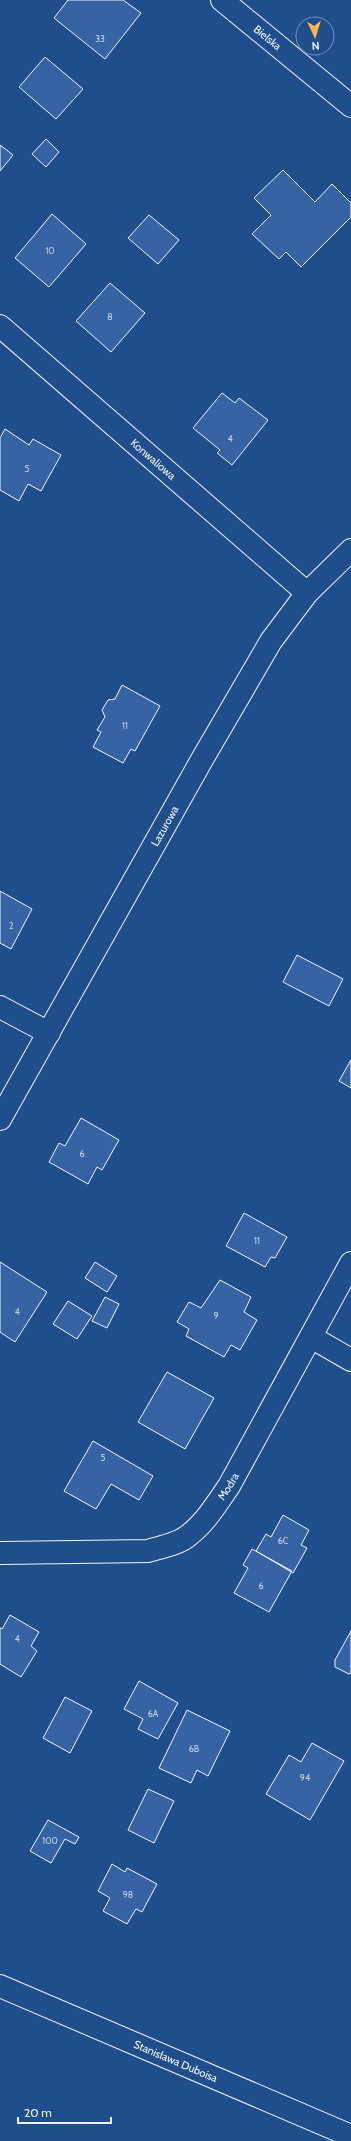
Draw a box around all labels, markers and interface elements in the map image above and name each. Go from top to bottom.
north arrow [295,16,335,56]
street label: Bielska [251,22,285,53]
house number: 33 [95,33,105,44]
text: N [311,39,320,53]
house number: 10 [45,245,55,256]
house number: 8 [107,311,113,322]
house number: 4 [227,433,233,444]
street label: Konwaliowa [128,436,179,483]
house number: 5 [25,463,30,474]
house number: 11 [122,720,128,731]
street label: Lazurowa [148,803,182,849]
house number: 2 [9,920,14,931]
house number: 6 [79,1148,85,1159]
house number: 11 [254,1235,260,1246]
house number: 4 [14,1306,20,1317]
house number: 9 [213,1310,219,1321]
house number: 5 [101,1452,106,1463]
street label: Modra [214,1470,242,1503]
house number: 6C [278,1535,289,1546]
house number: 6 [258,1580,264,1591]
house number: 4 [14,1633,20,1644]
house number: 6A [148,1708,159,1719]
house number: 6B [189,1743,200,1754]
house number: 94 [300,1772,310,1783]
house number: 100 [42,1835,58,1846]
house number: 98 [123,1889,133,1900]
street label: Stanisława Duboisa [132,2037,220,2085]
scale bar [18,2099,111,2125]
text: 20 m [24,2105,52,2120]

